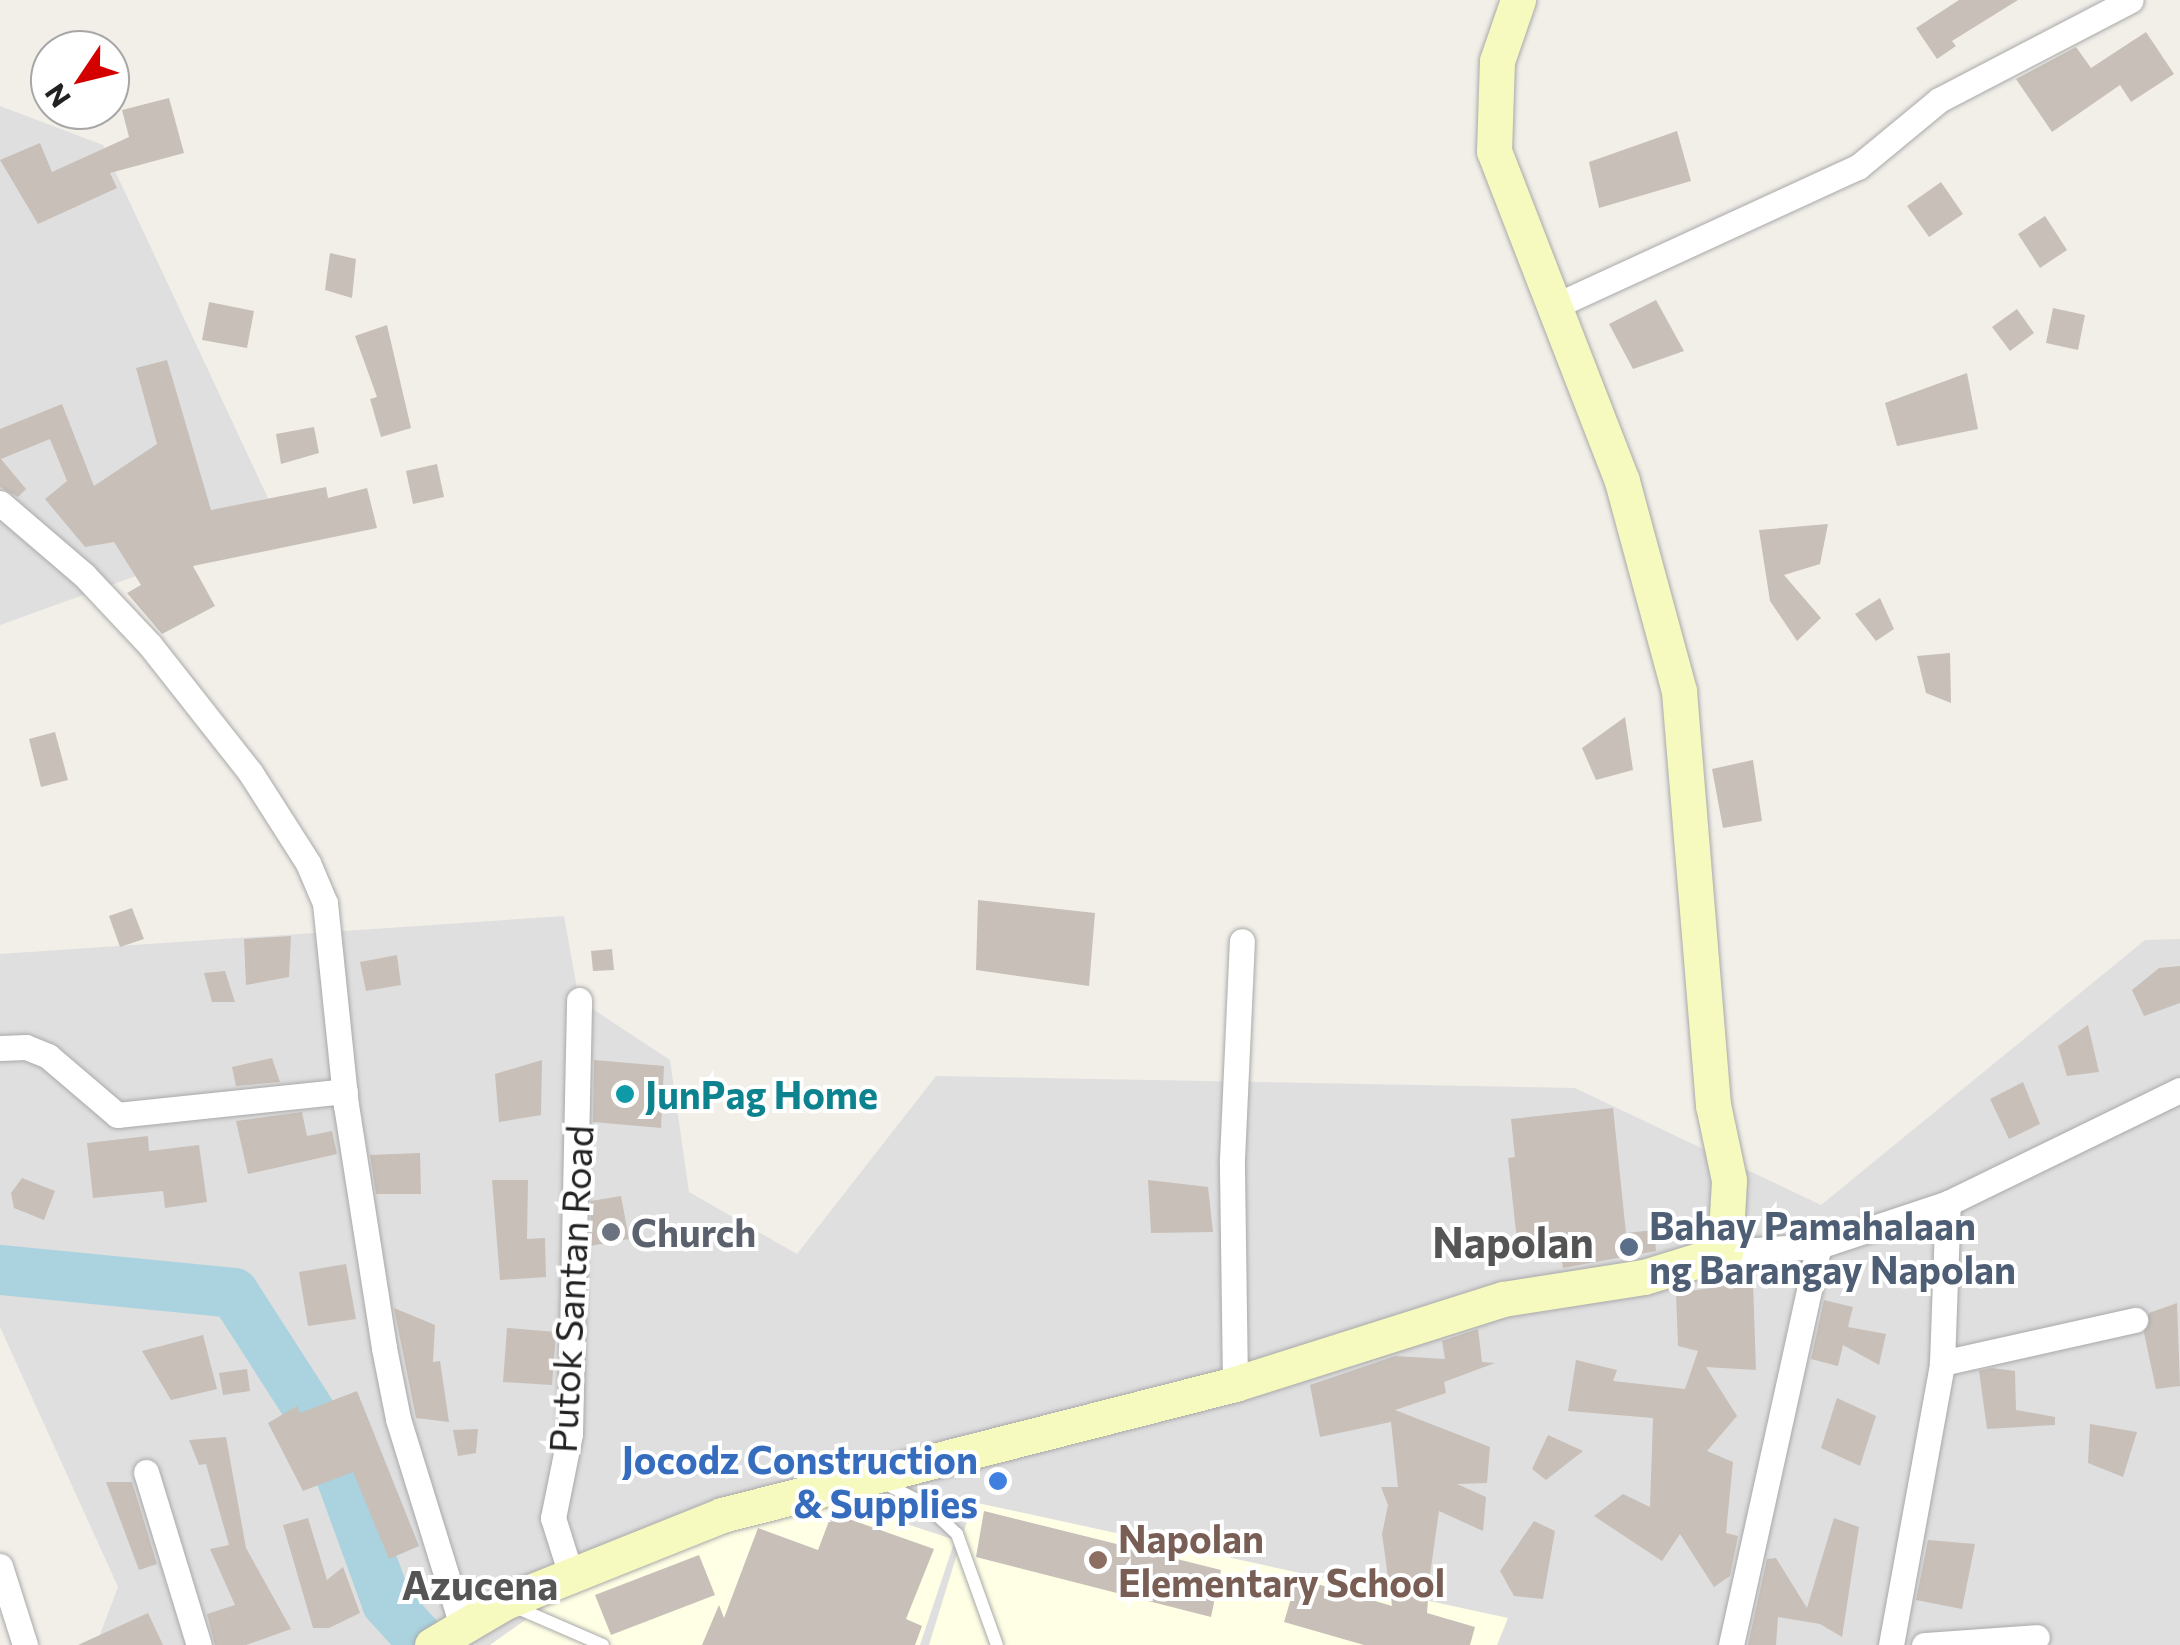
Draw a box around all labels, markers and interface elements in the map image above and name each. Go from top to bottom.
north arrow [30,30,130,130]
text: N [37,78,77,114]
place label: JunPag Home [645,1071,878,1117]
marker: JunPag Home [614,1083,636,1105]
street label: Putok Santan Road [539,1124,601,1454]
place label: Bahay Pamahalaan ng Barangay Napolan [1649,1202,2016,1292]
place label: Church [631,1209,756,1255]
district label: Napolan [1432,1216,1594,1266]
marker: Church [600,1221,622,1243]
marker: Bahay Pamahalaan ng Barangay Napolan [1618,1236,1640,1258]
place label: Jocodz Construction & Supplies [622,1436,978,1526]
marker: Jocodz Construction & Supplies [987,1470,1009,1492]
place label: Napolan Elementary School [1118,1515,1445,1605]
marker: Napolan Elementary School [1087,1549,1109,1571]
district label: Azucena [402,1560,558,1608]

